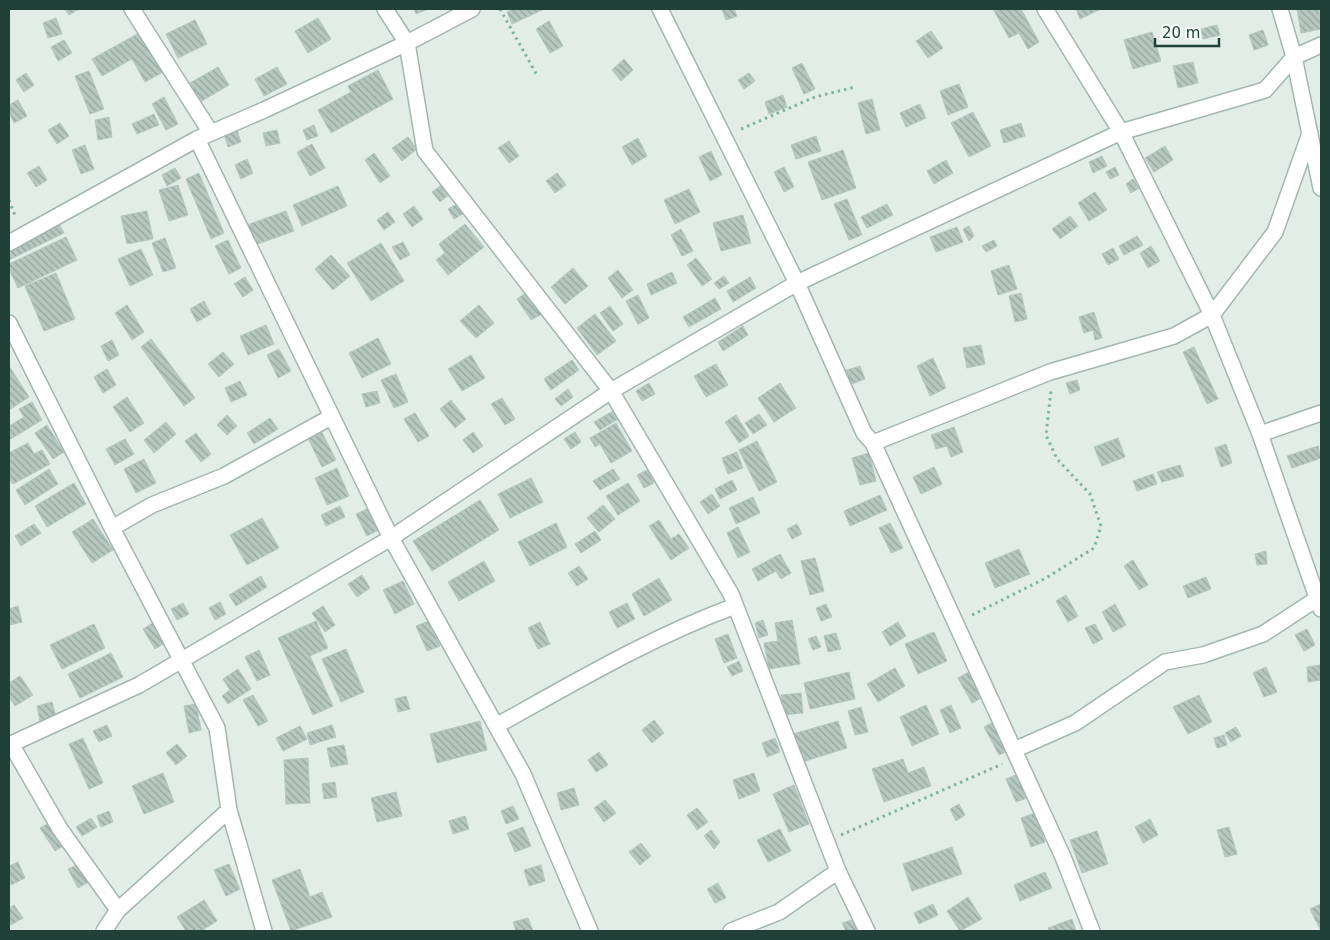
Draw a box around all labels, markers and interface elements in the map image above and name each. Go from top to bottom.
scale bar [1155,15,1219,47]
text: 20 m [1162,24,1200,42]

